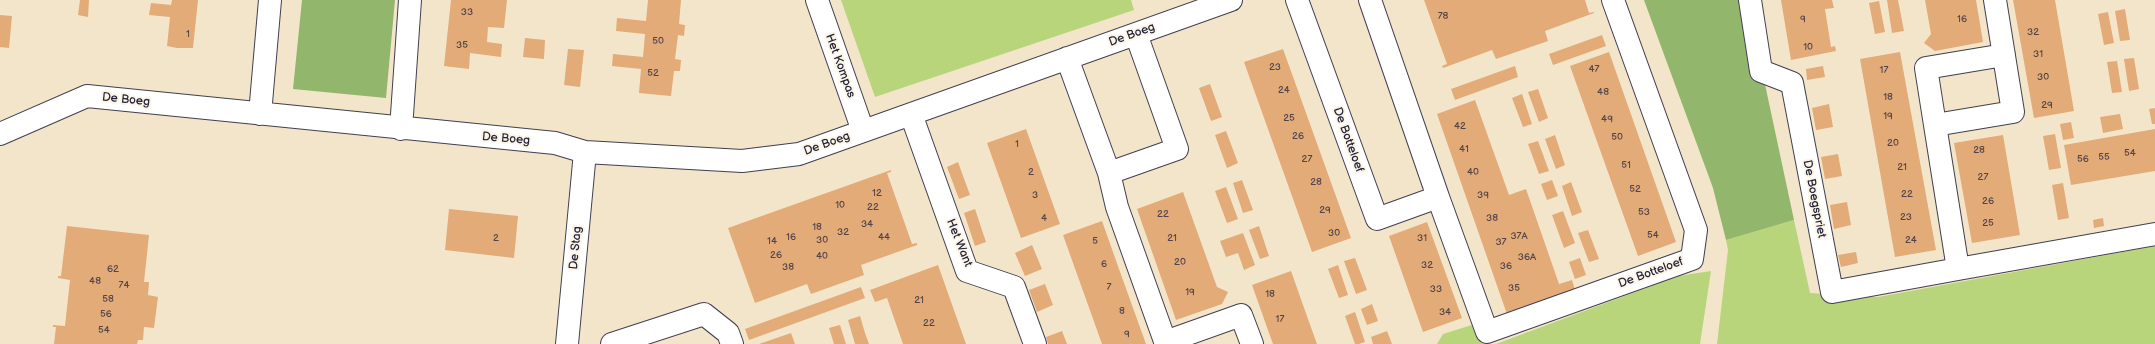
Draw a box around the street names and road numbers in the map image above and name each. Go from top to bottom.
street label: De Boeg [1107,20,1157,50]
street label: Het Kompas [822,32,858,100]
street label: De Boeg [101,90,151,110]
street label: De Botteloef [1330,106,1366,174]
street label: De Boeg [802,129,852,159]
street label: De Boeg [481,130,531,148]
street label: De Boegspriet [1799,159,1829,239]
street label: Het Want [943,217,975,269]
street label: De Stag [567,226,585,270]
street label: De Botteloef [1617,255,1685,291]

